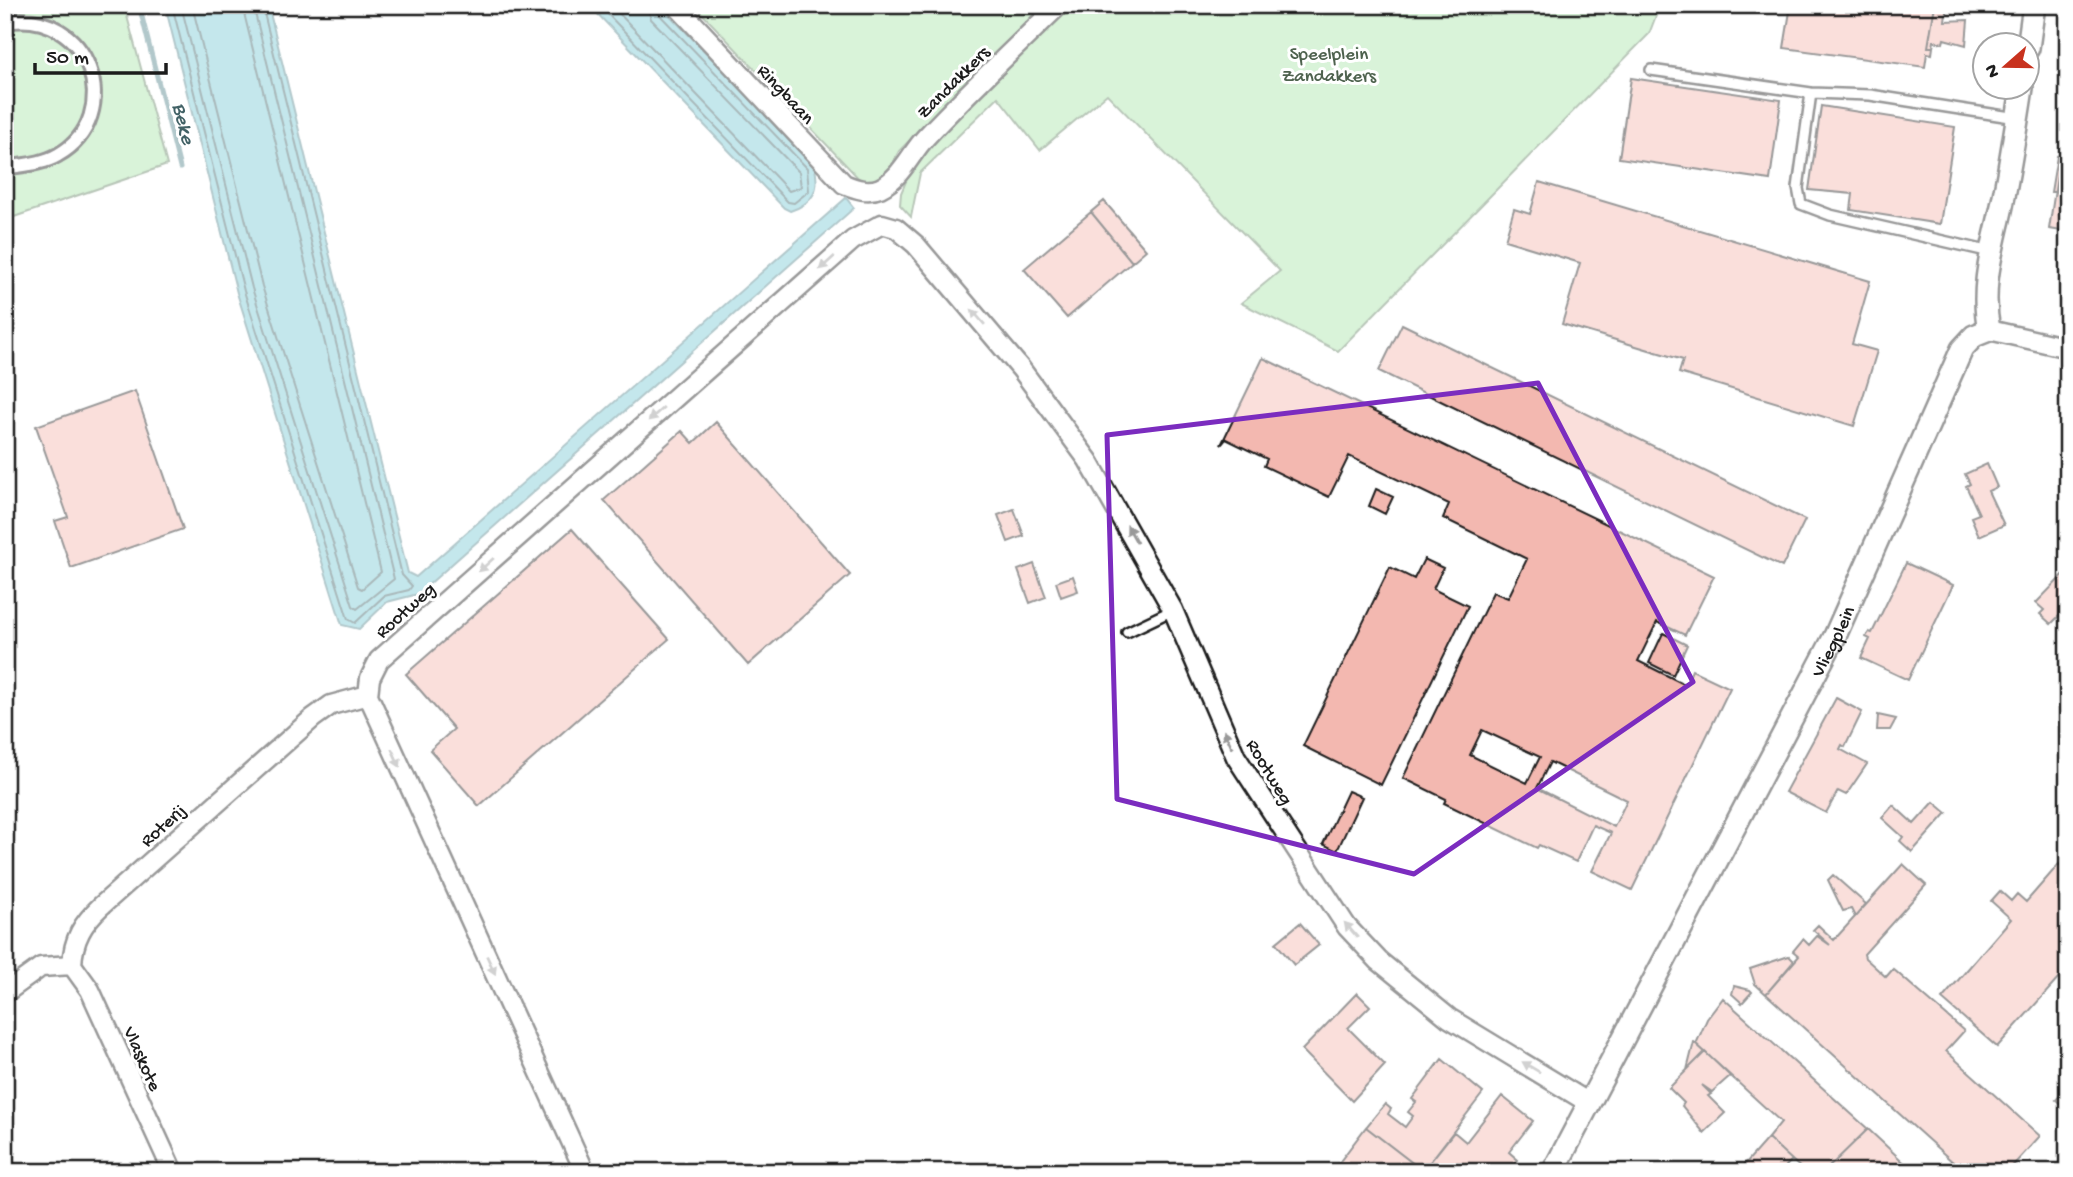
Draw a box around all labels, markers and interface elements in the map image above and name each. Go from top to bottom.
scale bar [35,32,166,76]
north arrow [1972,32,2042,102]
street label: Zandakkers [913,41,997,125]
park label: Speelplein Zandakkers [1282,44,1377,89]
text: 50 m [46,47,89,72]
street label: Ringbaan [751,60,818,130]
text: N [1980,61,2006,80]
water label: Beke [164,101,199,148]
one-way arrow [819,255,836,271]
one-way arrow [971,308,986,325]
one-way arrow [648,406,665,421]
one-way arrow [1126,524,1138,543]
one-way arrow [477,557,495,573]
street label: Rootweg [372,579,441,644]
street label: Vliegplein [1807,603,1862,683]
one-way arrow [1222,729,1233,750]
street label: Rootweg [1239,736,1297,810]
one-way arrow [391,747,402,768]
street label: Roterij [137,800,192,853]
one-way arrow [1344,922,1359,939]
one-way arrow [486,954,497,975]
street label: Vlaskote [116,1023,165,1095]
one-way arrow [1522,1061,1541,1074]

